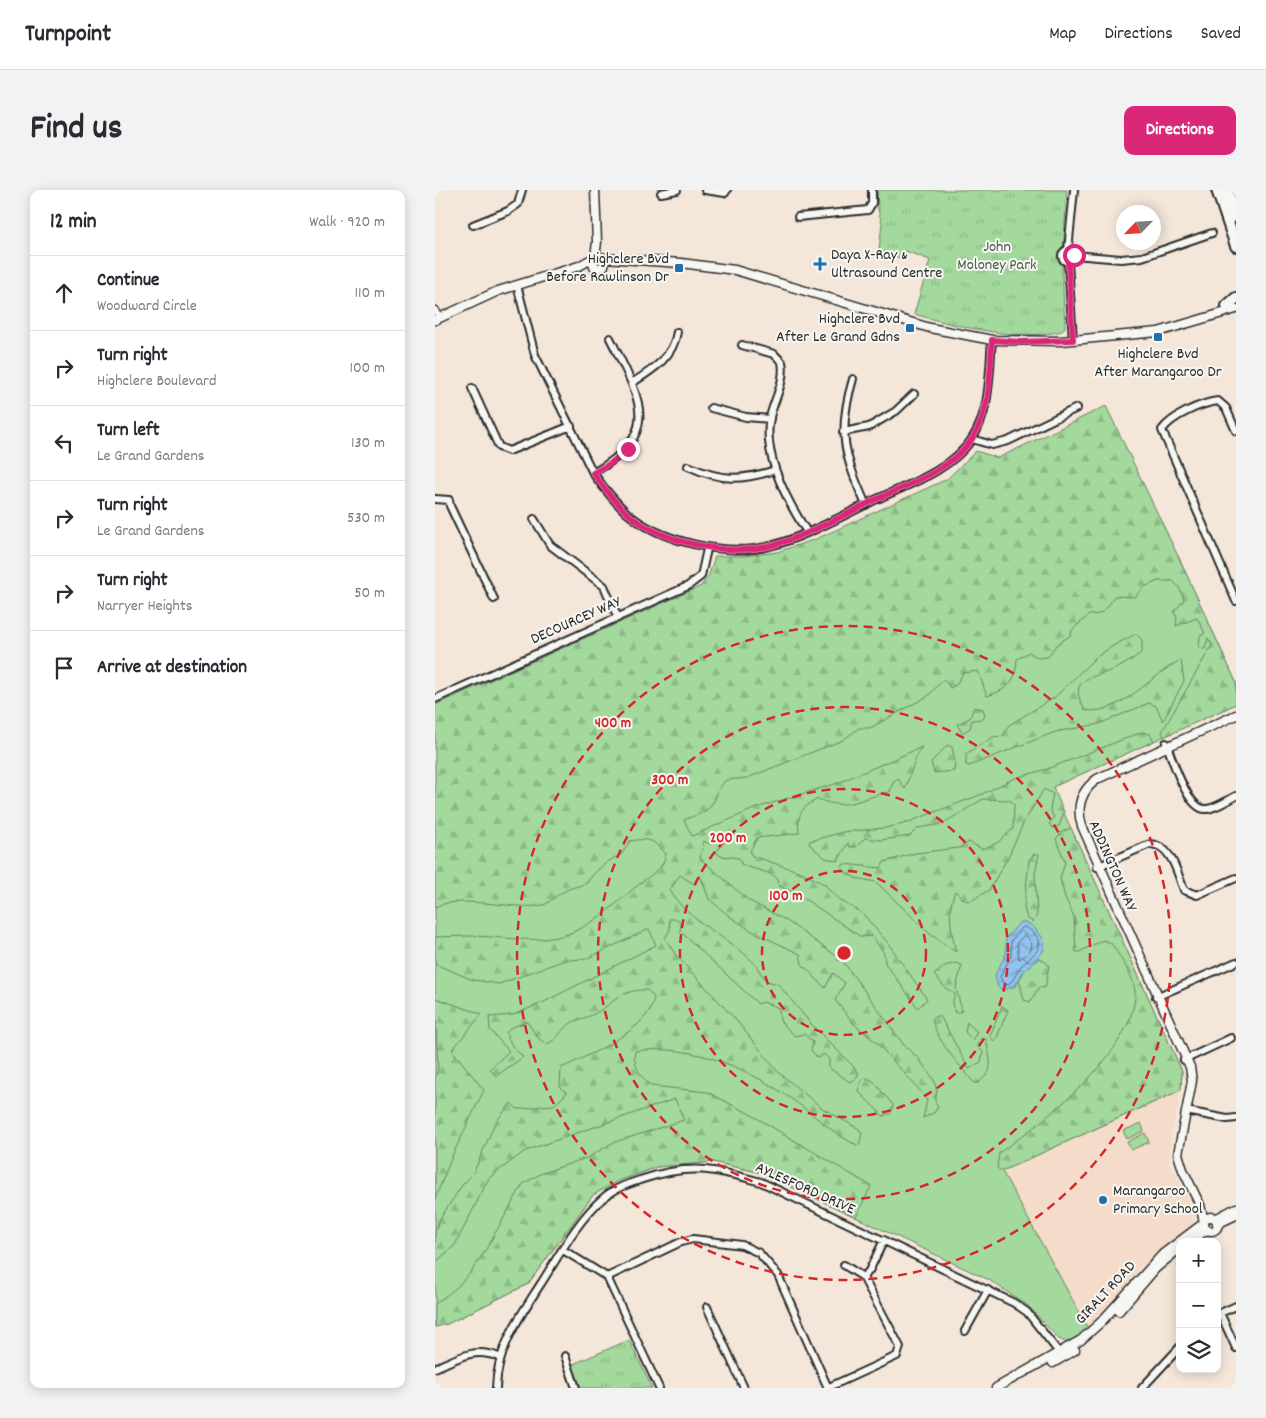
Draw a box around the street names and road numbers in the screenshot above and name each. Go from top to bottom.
street label: DECOURCEY WAY [527,590,626,651]
street label: ADDINGTON WAY [1082,817,1143,916]
street label: AYLESFORD DRIVE [751,1157,859,1222]
street label: GIRALT ROAD [1070,1256,1142,1330]

